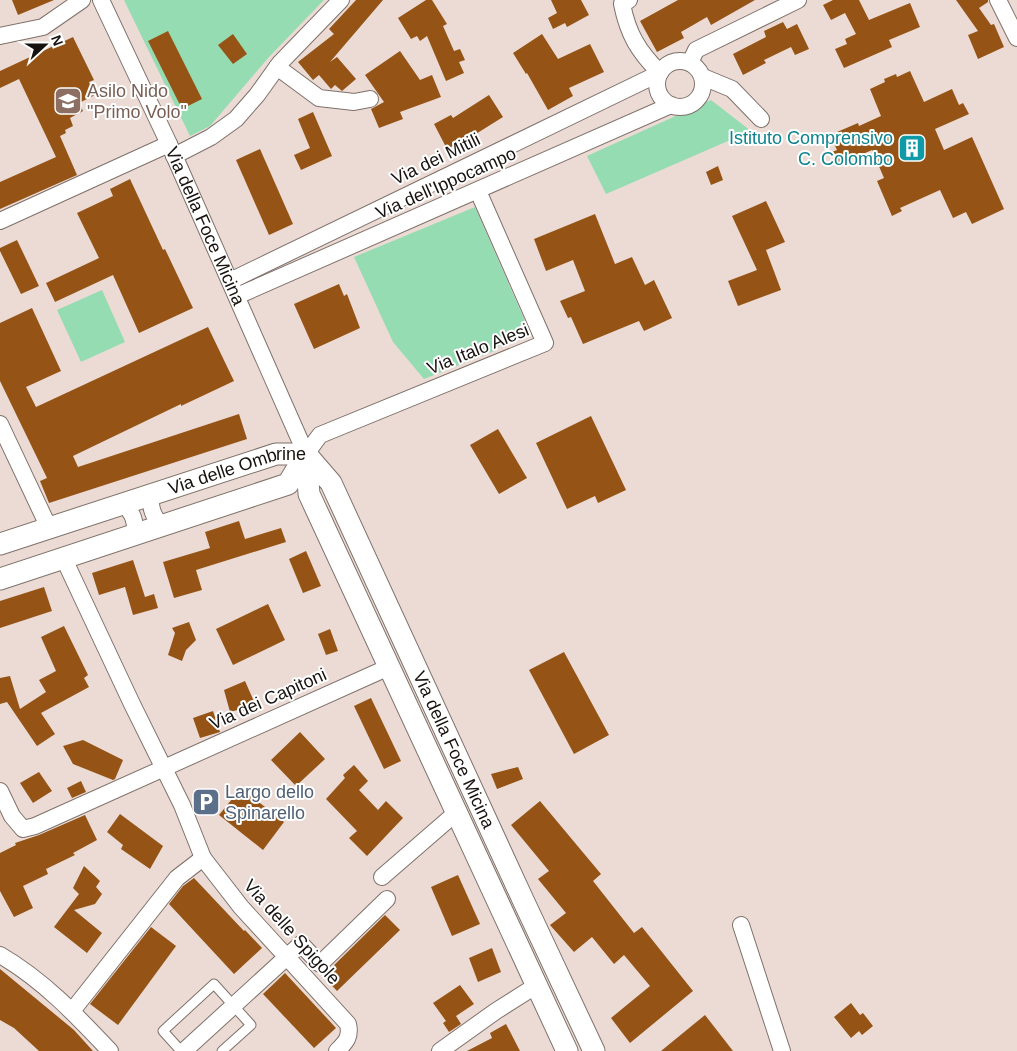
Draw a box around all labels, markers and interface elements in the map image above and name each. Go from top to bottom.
north arrow [20,20,70,70]
text: N [48,33,66,48]
place label: Asilo Nido "Primo Volo" [87,81,187,122]
school or university icon: Asilo Nido "Primo Volo" [53,86,83,116]
place label: Istituto Comprensivo C. Colombo [729,128,893,169]
street label: Via dei Mitili [389,129,483,189]
building icon: Istituto Comprensivo C. Colombo [897,133,927,163]
street label: Via dell'Ippocampo [373,143,519,223]
street label: Via della Foce Micina [162,144,249,309]
street label: Via Italo Alesi [424,320,532,378]
street label: Via delle Ombrine [166,444,306,498]
street label: Via dei Capitoni [206,664,330,734]
street label: Via della Foce Micina [409,668,499,832]
place label: Largo dello Spinarello [225,782,314,823]
parking icon: Largo dello Spinarello [191,787,221,817]
street label: Via delle Spigole [240,876,344,988]

